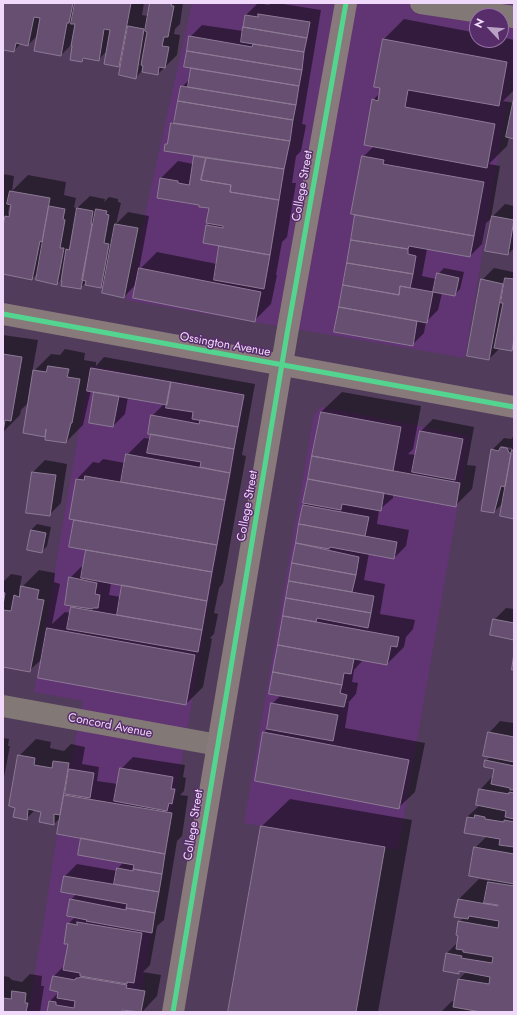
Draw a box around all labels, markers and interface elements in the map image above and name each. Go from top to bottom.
north arrow [469,8,509,48]
text: N [470,16,488,31]
street label: College Street [290,149,316,223]
street label: Ossington Avenue [178,330,272,360]
street label: College Street [235,469,261,543]
street label: Concord Avenue [67,711,153,741]
street label: College Street [181,788,207,862]

